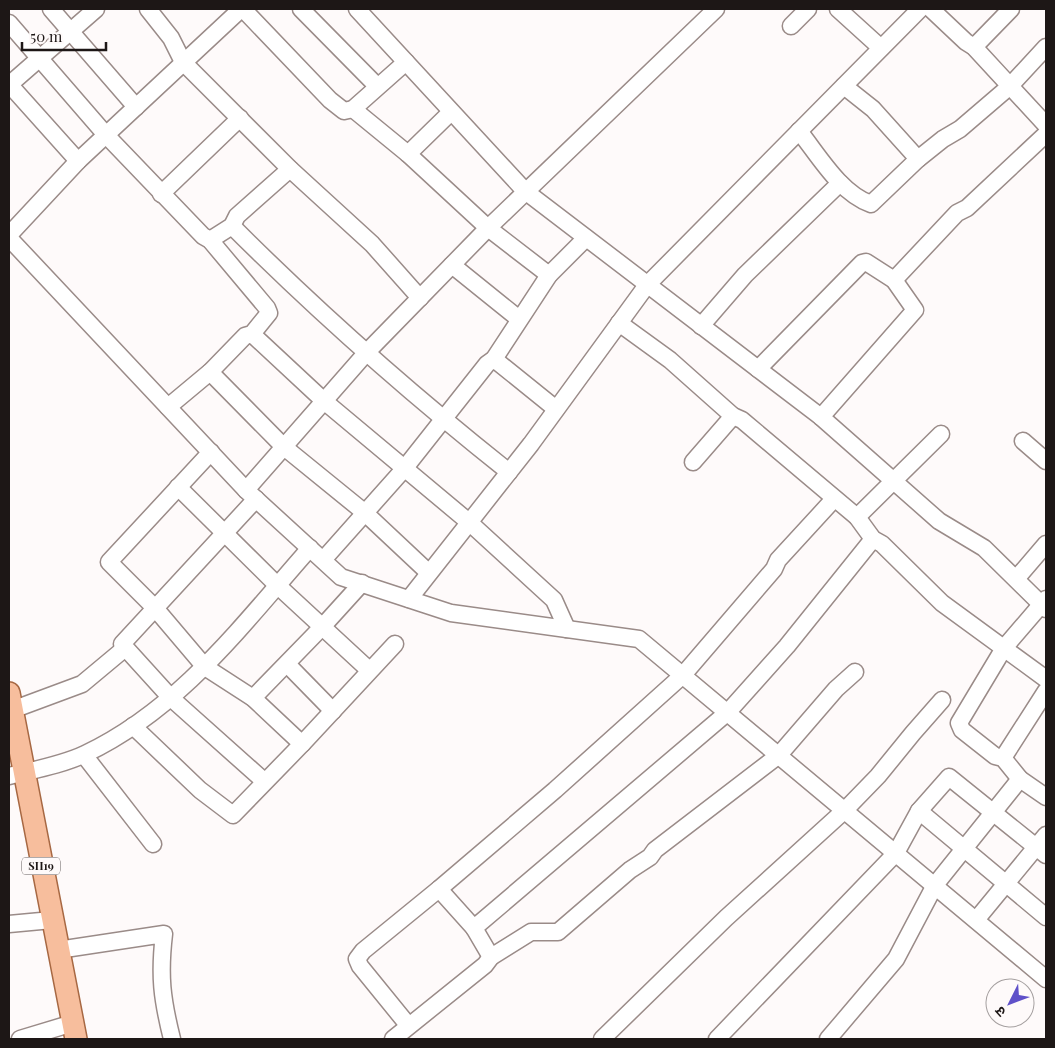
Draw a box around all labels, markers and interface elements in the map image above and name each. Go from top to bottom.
scale bar [22,20,106,52]
text: 50 m [30,26,63,46]
road number: SH19 [22,858,60,874]
north arrow [985,978,1035,1028]
text: उ [990,1002,1010,1021]

